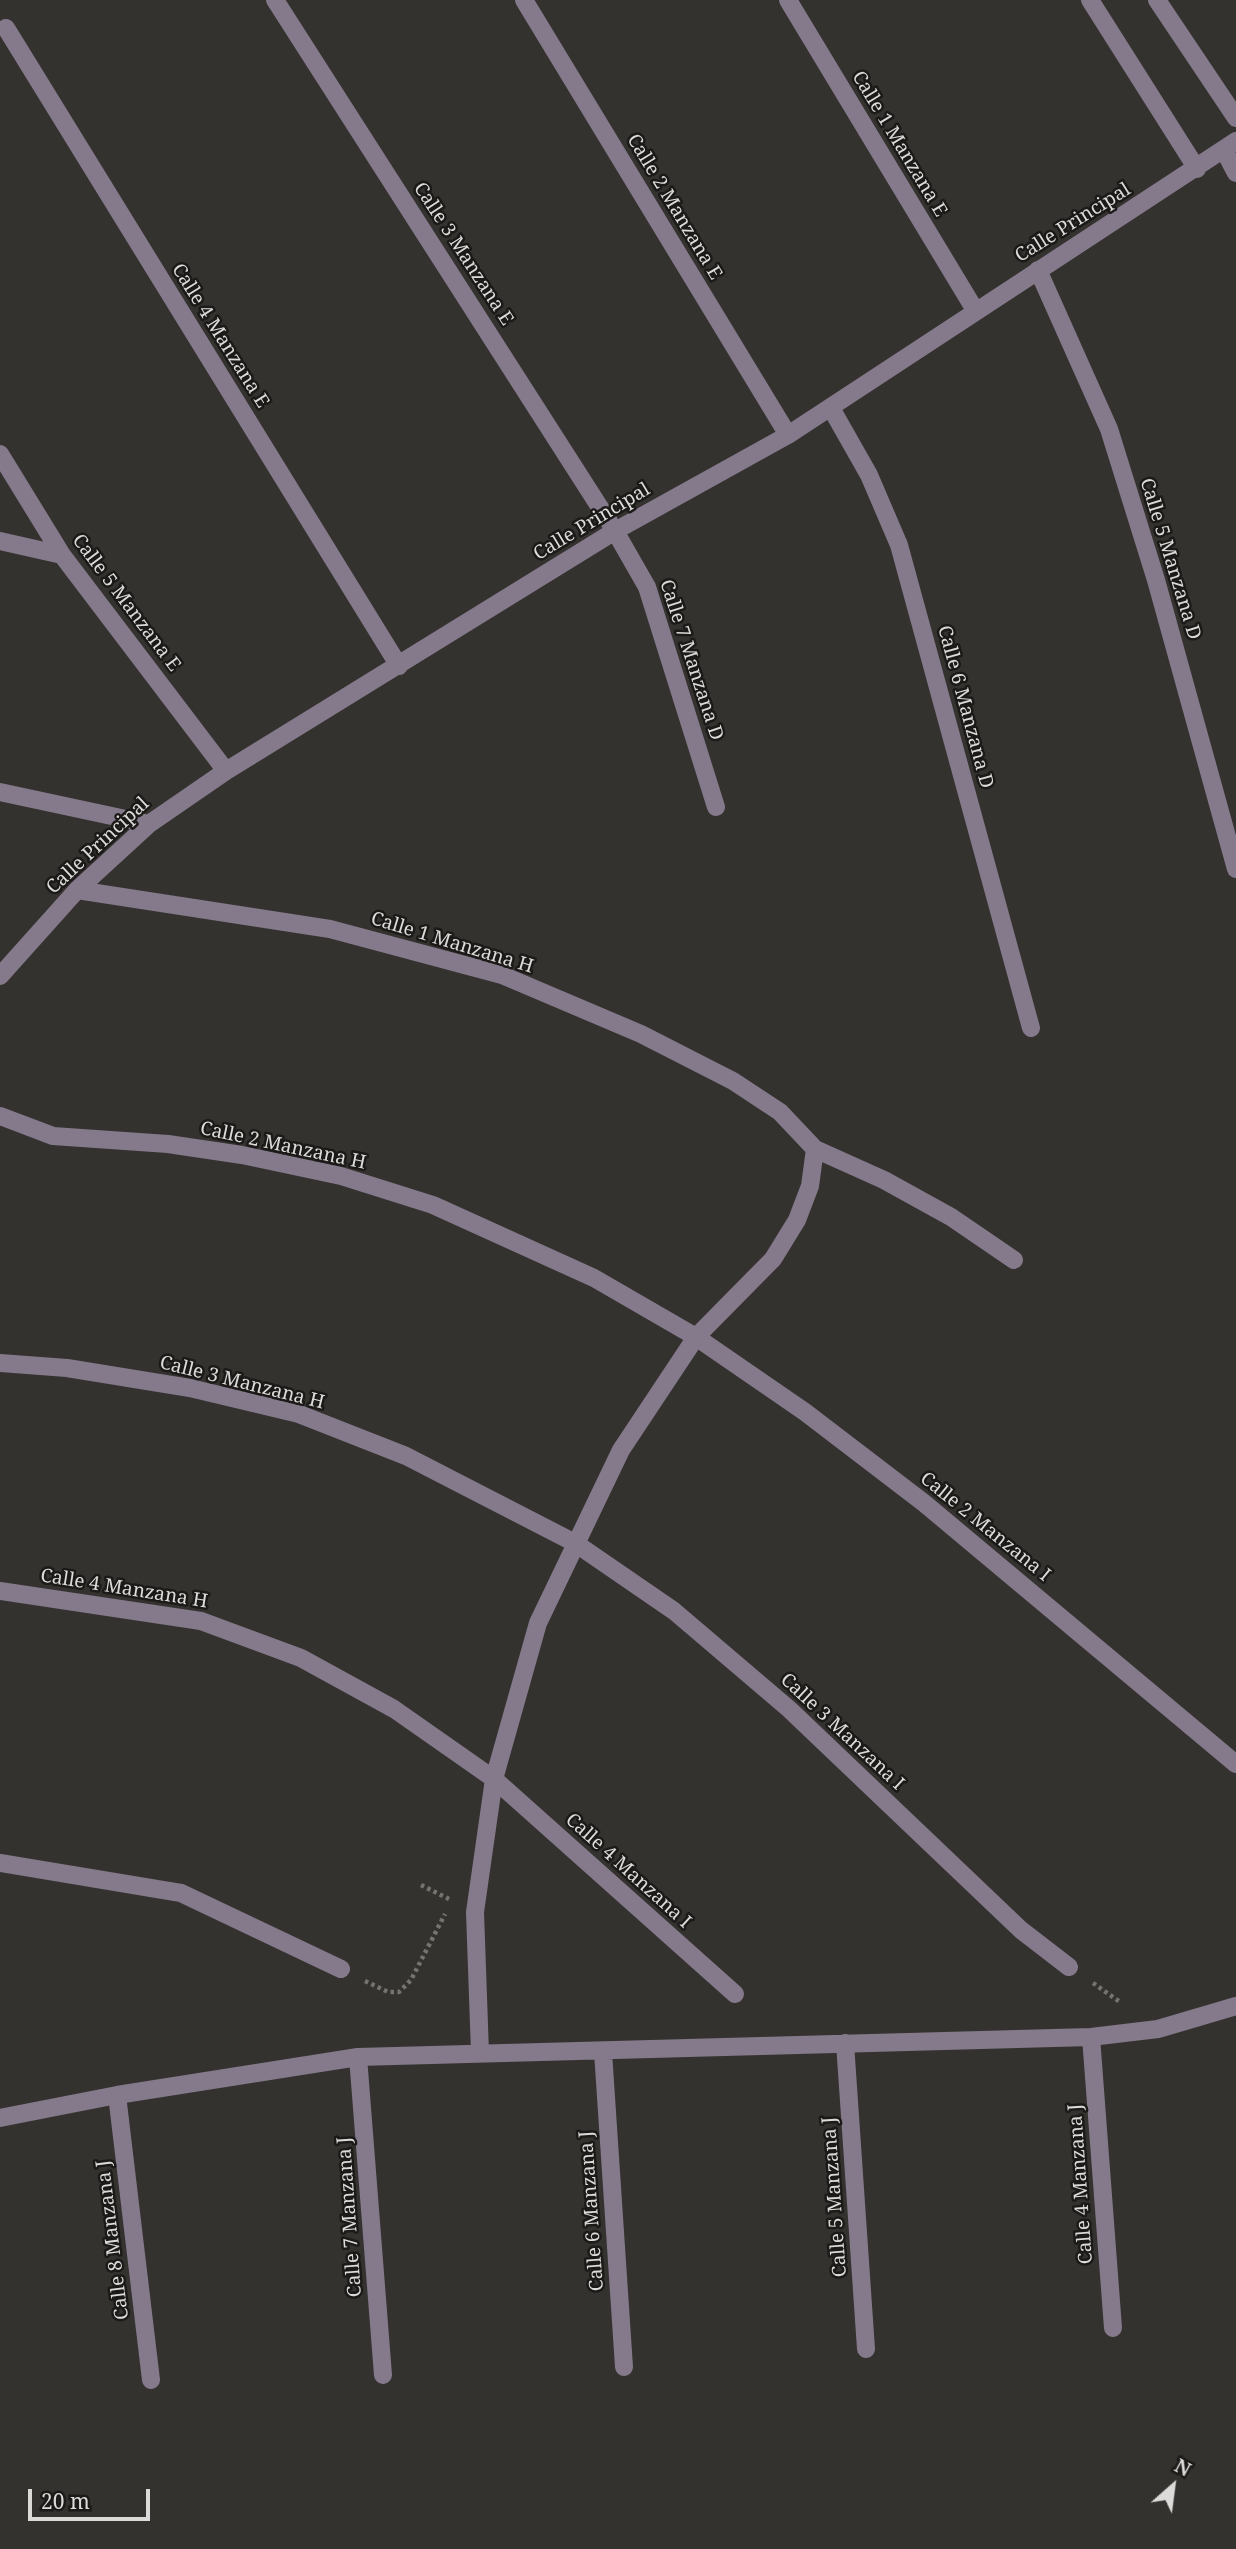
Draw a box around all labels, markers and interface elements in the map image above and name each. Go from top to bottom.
street label: Calle 1 Manzana E [847,67,951,221]
street label: Calle 2 Manzana E [622,130,726,284]
street label: Calle 3 Manzana E [408,178,518,330]
street label: Calle Principal [1011,178,1135,268]
street label: Calle 4 Manzana E [166,260,274,412]
street label: Calle 5 Manzana D [1135,475,1205,643]
street label: Calle Principal [530,478,654,566]
street label: Calle 5 Manzana E [67,530,185,676]
street label: Calle 7 Manzana D [654,577,728,743]
street label: Calle 6 Manzana D [932,623,998,791]
street label: Calle Principal [42,793,154,899]
street label: Calle 1 Manzana H [368,907,536,979]
street label: Calle 2 Manzana H [198,1117,368,1175]
street label: Calle 3 Manzana H [157,1352,327,1414]
street label: Calle 2 Manzana I [915,1468,1055,1586]
street label: Calle 4 Manzana H [39,1565,209,1613]
street label: Calle 3 Manzana I [775,1669,909,1795]
street label: Calle 4 Manzana I [561,1809,695,1933]
street label: Calle 4 Manzana J [1064,2103,1098,2265]
street label: Calle 5 Manzana J [818,2116,852,2278]
street label: Calle 6 Manzana J [575,2130,609,2292]
street label: Calle 7 Manzana J [333,2136,367,2298]
street label: Calle 8 Manzana J [92,2159,134,2321]
north arrow [1138,2451,1208,2521]
text: N [1170,2452,1196,2482]
scale bar [32,2476,154,2520]
text: 20 m [41,2487,90,2515]

